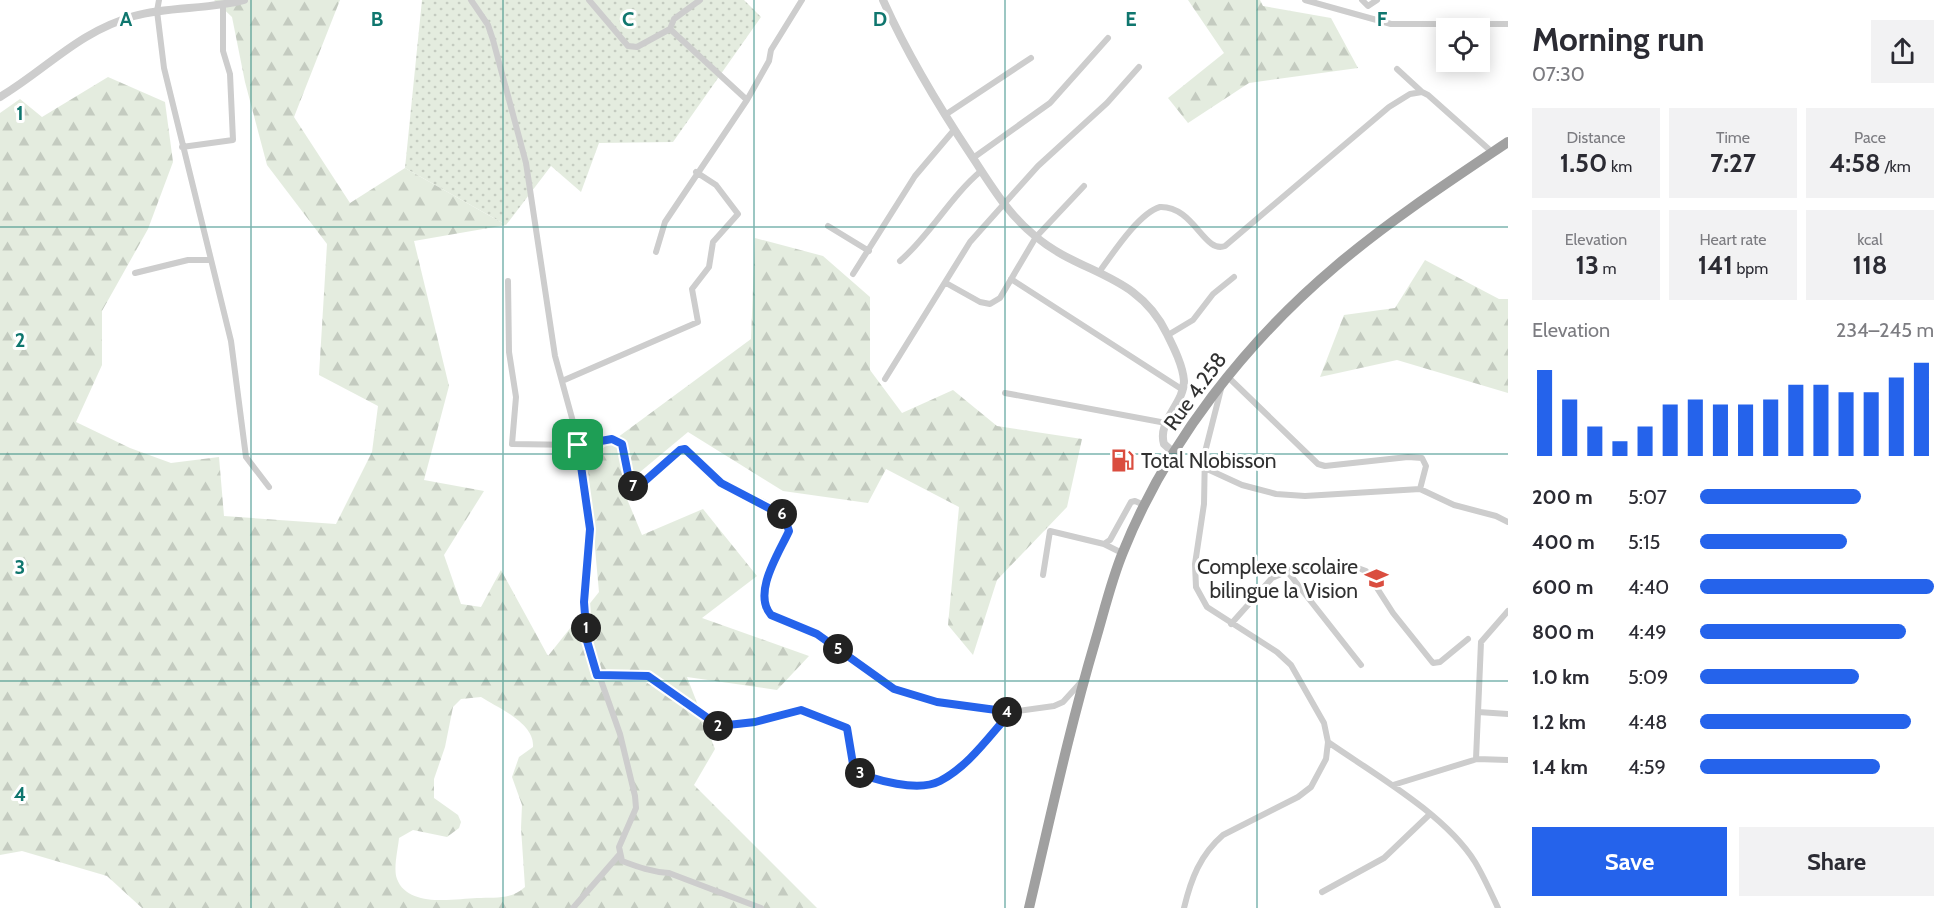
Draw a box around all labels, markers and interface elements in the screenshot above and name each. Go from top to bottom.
text: A [120,7,133,31]
text: B [371,7,383,31]
text: C [622,7,634,31]
text: D [873,7,887,31]
text: E [1125,7,1137,31]
text: F [1377,7,1388,31]
map controls [1436,18,1490,72]
button: locate [1436,18,1490,72]
text: Morning run [1532,19,1704,59]
button: share [1871,20,1934,83]
text: 07:30 [1532,62,1585,86]
text: 1 [16,101,24,125]
text: Distance [1567,128,1625,147]
text: Time [1716,128,1750,147]
text: Pace [1854,128,1886,147]
text: 1.50 [1560,147,1607,179]
text: 7:27 [1710,147,1756,179]
text: 4:58 [1829,147,1881,179]
text: km [1607,157,1632,176]
text: /km [1881,157,1911,176]
text: Elevation [1565,230,1627,249]
text: Heart rate [1700,230,1766,249]
text: kcal [1857,230,1883,249]
text: 13 [1575,249,1599,281]
text: 141 [1698,249,1733,281]
text: 118 [1853,249,1887,281]
text: m [1599,259,1617,278]
text: bpm [1733,259,1768,278]
text: Elevation [1532,318,1610,342]
text: 234–245 m [1836,318,1934,342]
text: 2 [15,328,25,352]
street label: Rue 4.258 [1158,347,1232,435]
pin [552,419,603,470]
icon: arrive [561,428,594,461]
fuel station icon: Total Nlobisson [1110,447,1136,473]
place label: Total Nlobisson [1141,448,1277,473]
pin: 7 [618,471,648,501]
text: 7 [629,476,637,495]
text: 200 m [1532,485,1593,509]
text: 5:07 [1628,485,1667,509]
pin: 6 [767,499,797,529]
text: 6 [778,504,787,523]
text: 400 m [1532,530,1595,554]
text: 5:15 [1628,530,1660,554]
place label: Complexe scolaire bilingue la Vision [1197,554,1358,603]
text: 3 [15,555,25,579]
school or university icon: Complexe scolaire bilingue la Vision [1363,565,1389,591]
text: 600 m [1532,575,1593,599]
text: 4:40 [1628,575,1669,599]
pin: 1 [571,613,601,643]
text: 1 [583,618,589,637]
text: 800 m [1532,620,1594,644]
text: 4:49 [1628,620,1667,644]
pin: 5 [823,634,853,664]
text: 5 [834,639,842,658]
text: 1.0 km [1532,665,1589,689]
text: 5:09 [1628,665,1668,689]
pin: 4 [992,697,1022,727]
text: 4 [1002,702,1012,721]
text: 1.2 km [1532,710,1586,734]
text: 4:48 [1628,710,1667,734]
pin: 2 [703,711,733,741]
text: 2 [714,716,722,735]
text: 1.4 km [1532,755,1588,779]
text: 4:59 [1628,755,1666,779]
pin: 3 [845,758,875,788]
text: 3 [856,763,864,782]
text: 4 [14,782,26,806]
button: Save [1532,827,1727,896]
button: Share [1739,827,1934,896]

